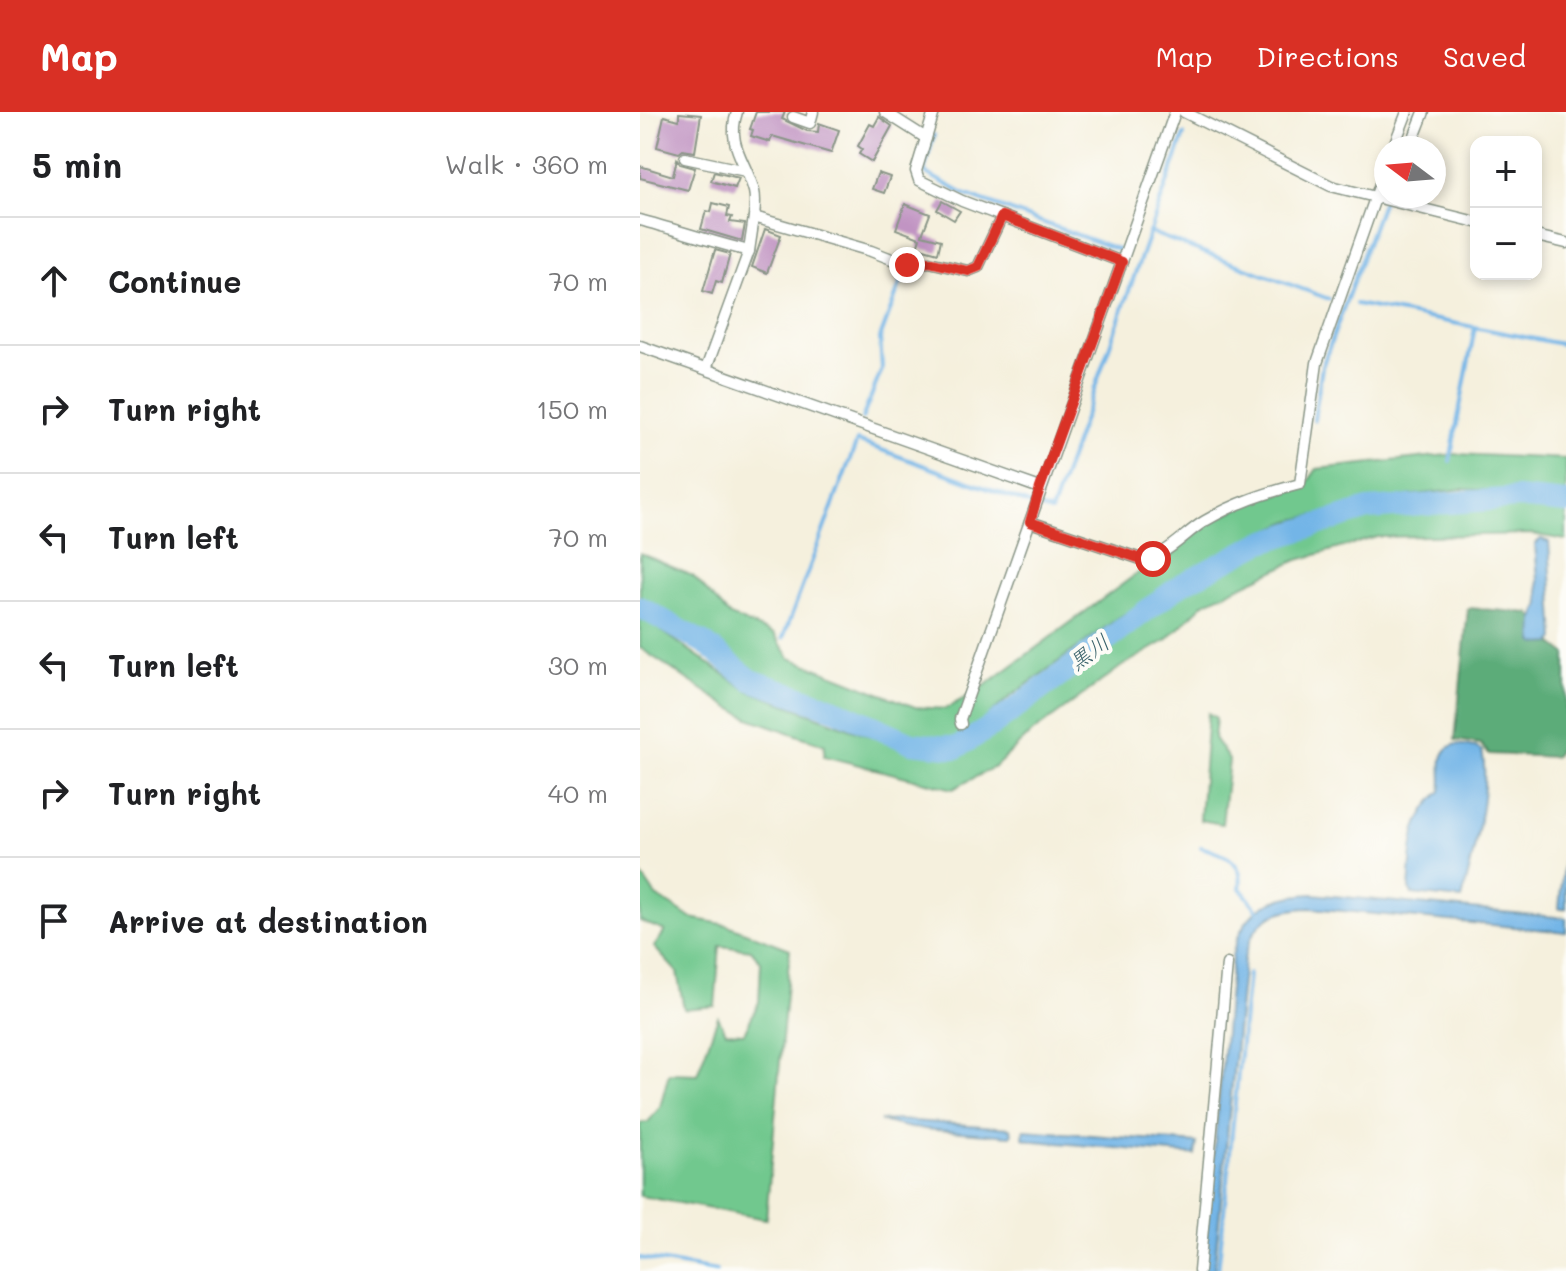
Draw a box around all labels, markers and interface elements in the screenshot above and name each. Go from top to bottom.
text: Map [40,31,118,81]
text: Map [1156,38,1213,74]
text: Directions [1257,38,1399,74]
text: Saved [1443,38,1526,74]
north arrow [1374,136,1446,208]
map controls [1470,136,1542,280]
button: + [1470,136,1542,208]
text: 5 min [32,142,122,187]
text: Walk · 360 m [445,147,608,181]
button: − [1470,208,1542,280]
route end [889,247,925,283]
icon: ahead [32,259,76,303]
text: Continue [108,261,241,301]
text: 70 m [548,264,608,298]
icon: right [32,387,76,431]
text: Turn right [108,389,261,429]
text: 150 m [536,392,608,426]
icon: left [32,515,76,559]
text: Turn left [108,517,239,557]
text: 70 m [548,520,608,554]
route start [1135,541,1171,577]
water label: 黒川 [1062,627,1115,676]
icon: left [32,643,76,687]
text: Turn left [108,645,239,685]
text: 30 m [548,648,608,682]
icon: right [32,771,76,815]
text: Turn right [108,773,261,813]
text: 40 m [548,776,608,810]
icon: arrive [32,899,76,943]
text: Arrive at destination [108,901,428,941]

